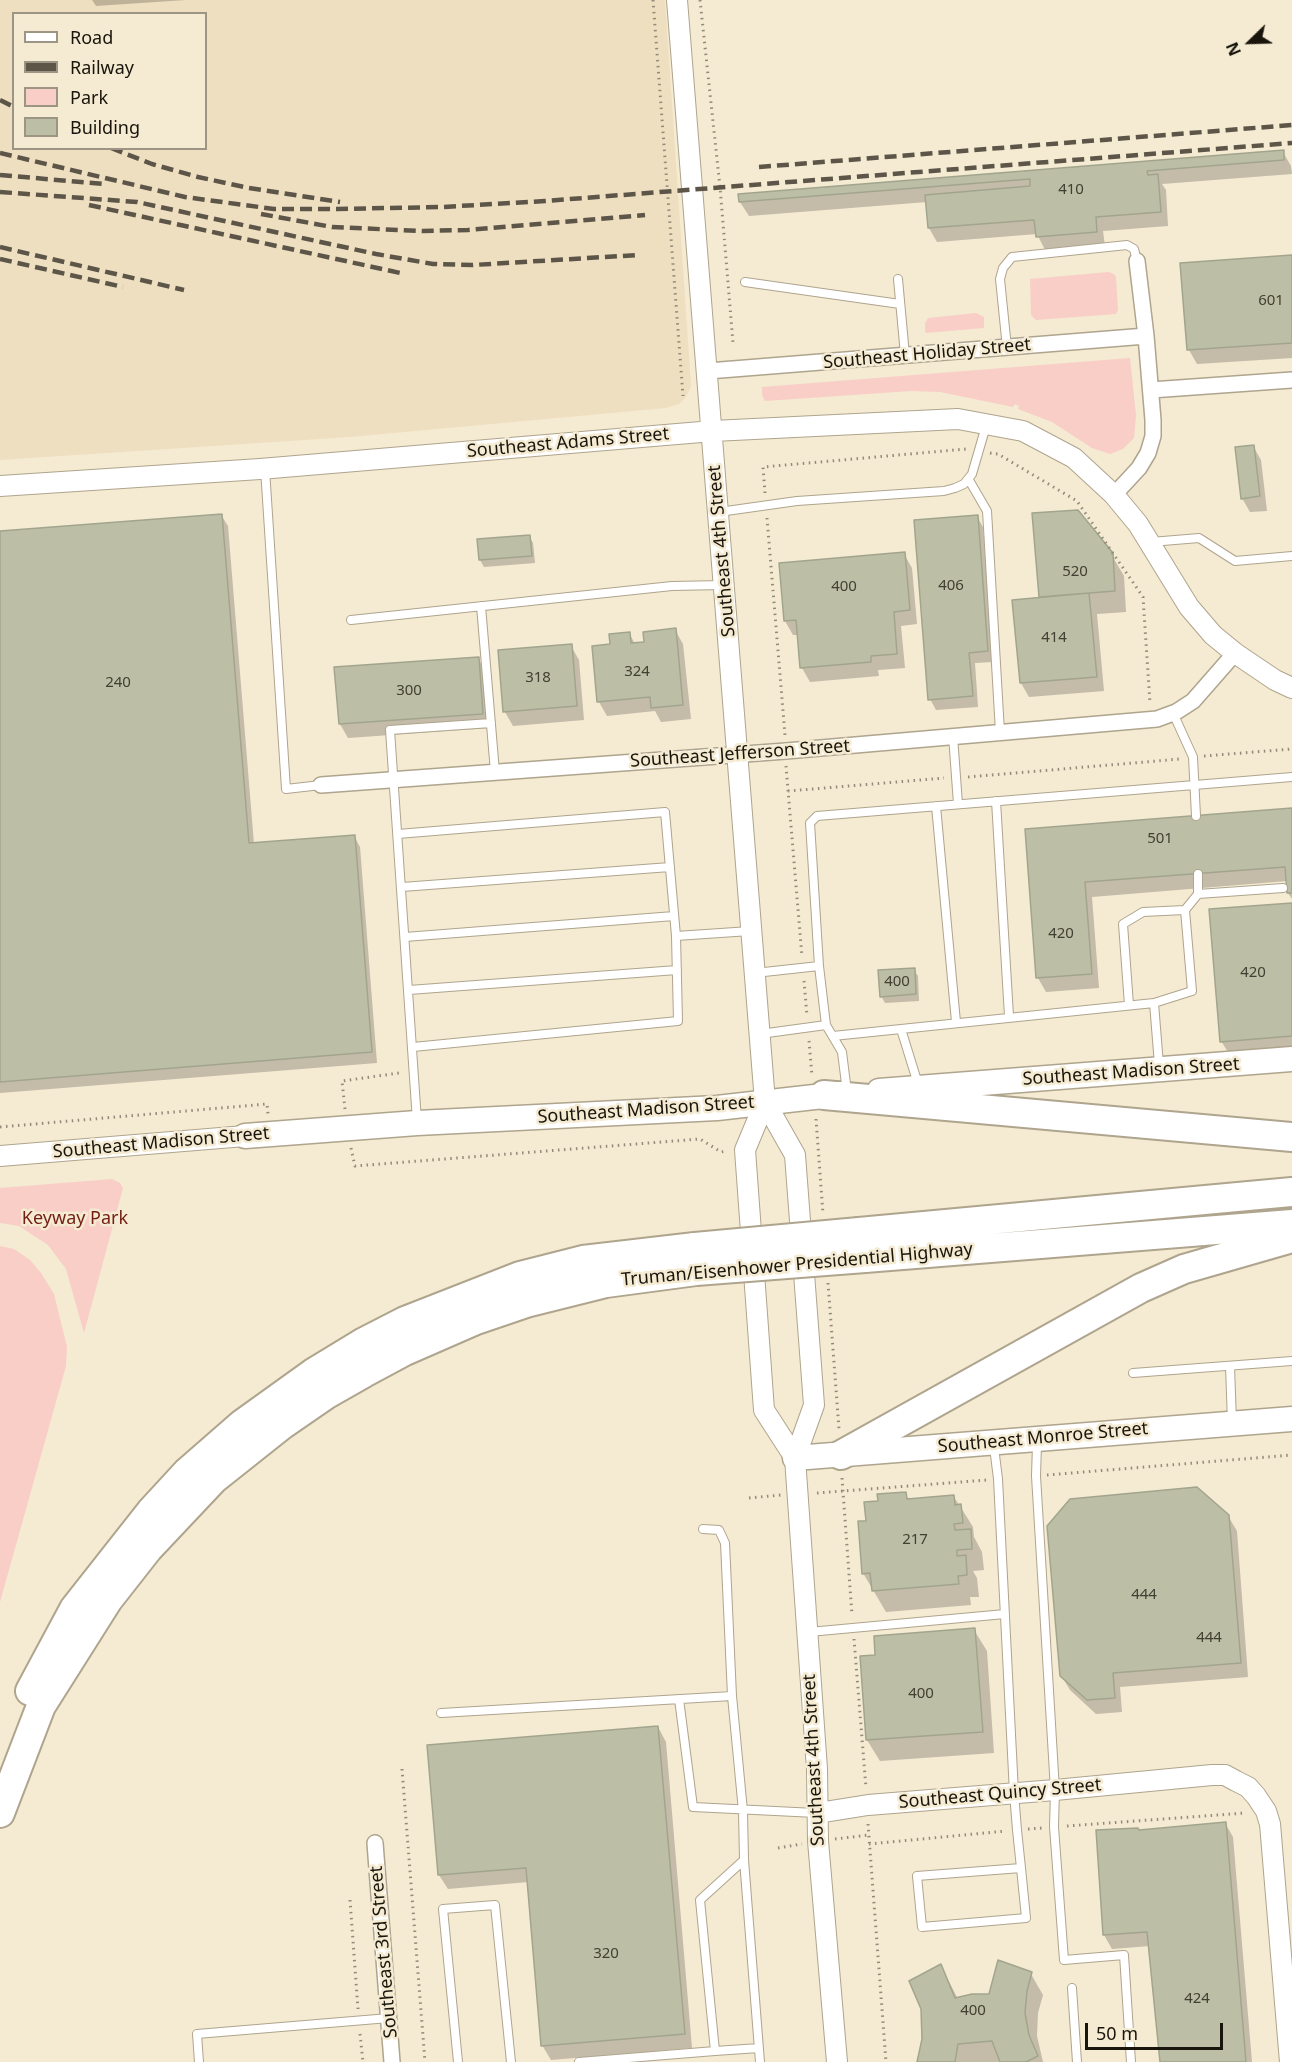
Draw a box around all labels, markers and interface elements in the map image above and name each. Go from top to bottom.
legend [12,12,207,150]
north arrow [1220,12,1280,72]
text: Road [70,25,113,49]
text: N [1221,39,1246,59]
text: Railway [70,55,134,79]
text: Park [70,85,108,109]
text: Building [70,115,140,139]
house number: 410 [1058,181,1084,199]
house number: 601 [1258,292,1284,310]
street label: Southeast Holiday Street [822,334,1032,374]
street label: Southeast Adams Street [466,423,670,463]
street label: Southeast 4th Street [704,464,740,638]
house number: 520 [1062,563,1088,581]
house number: 406 [938,577,964,595]
house number: 400 [831,578,857,596]
house number: 414 [1041,629,1067,647]
house number: 324 [624,663,650,681]
house number: 318 [525,669,551,687]
house number: 240 [105,674,131,692]
house number: 300 [396,682,422,700]
street label: Southeast Jefferson Street [629,736,851,772]
house number: 501 [1147,830,1173,848]
house number: 420 [1048,925,1074,943]
house number: 420 [1240,964,1266,982]
house number: 400 [884,973,910,991]
street label: Southeast Madison Street [1022,1054,1240,1090]
street label: Southeast Madison Street [537,1092,755,1128]
street label: Southeast Madison Street [52,1123,270,1163]
park label: Keyway Park [22,1208,128,1230]
street label: Truman/Eisenhower Presidential Highway [620,1239,974,1291]
street label: Southeast Monroe Street [937,1418,1149,1458]
house number: 217 [902,1531,928,1549]
house number: 444 [1131,1586,1157,1604]
house number: 444 [1196,1629,1222,1647]
street label: Southeast 4th Street [799,1673,829,1847]
house number: 400 [908,1685,934,1703]
street label: Southeast Quincy Street [898,1774,1102,1814]
street label: Southeast 3rd Street [366,1865,402,2039]
house number: 320 [593,1945,619,1963]
house number: 424 [1184,1990,1210,2008]
house number: 400 [960,2002,986,2020]
scale bar [1088,2011,1226,2049]
text: 50 m [1096,2021,1138,2045]

